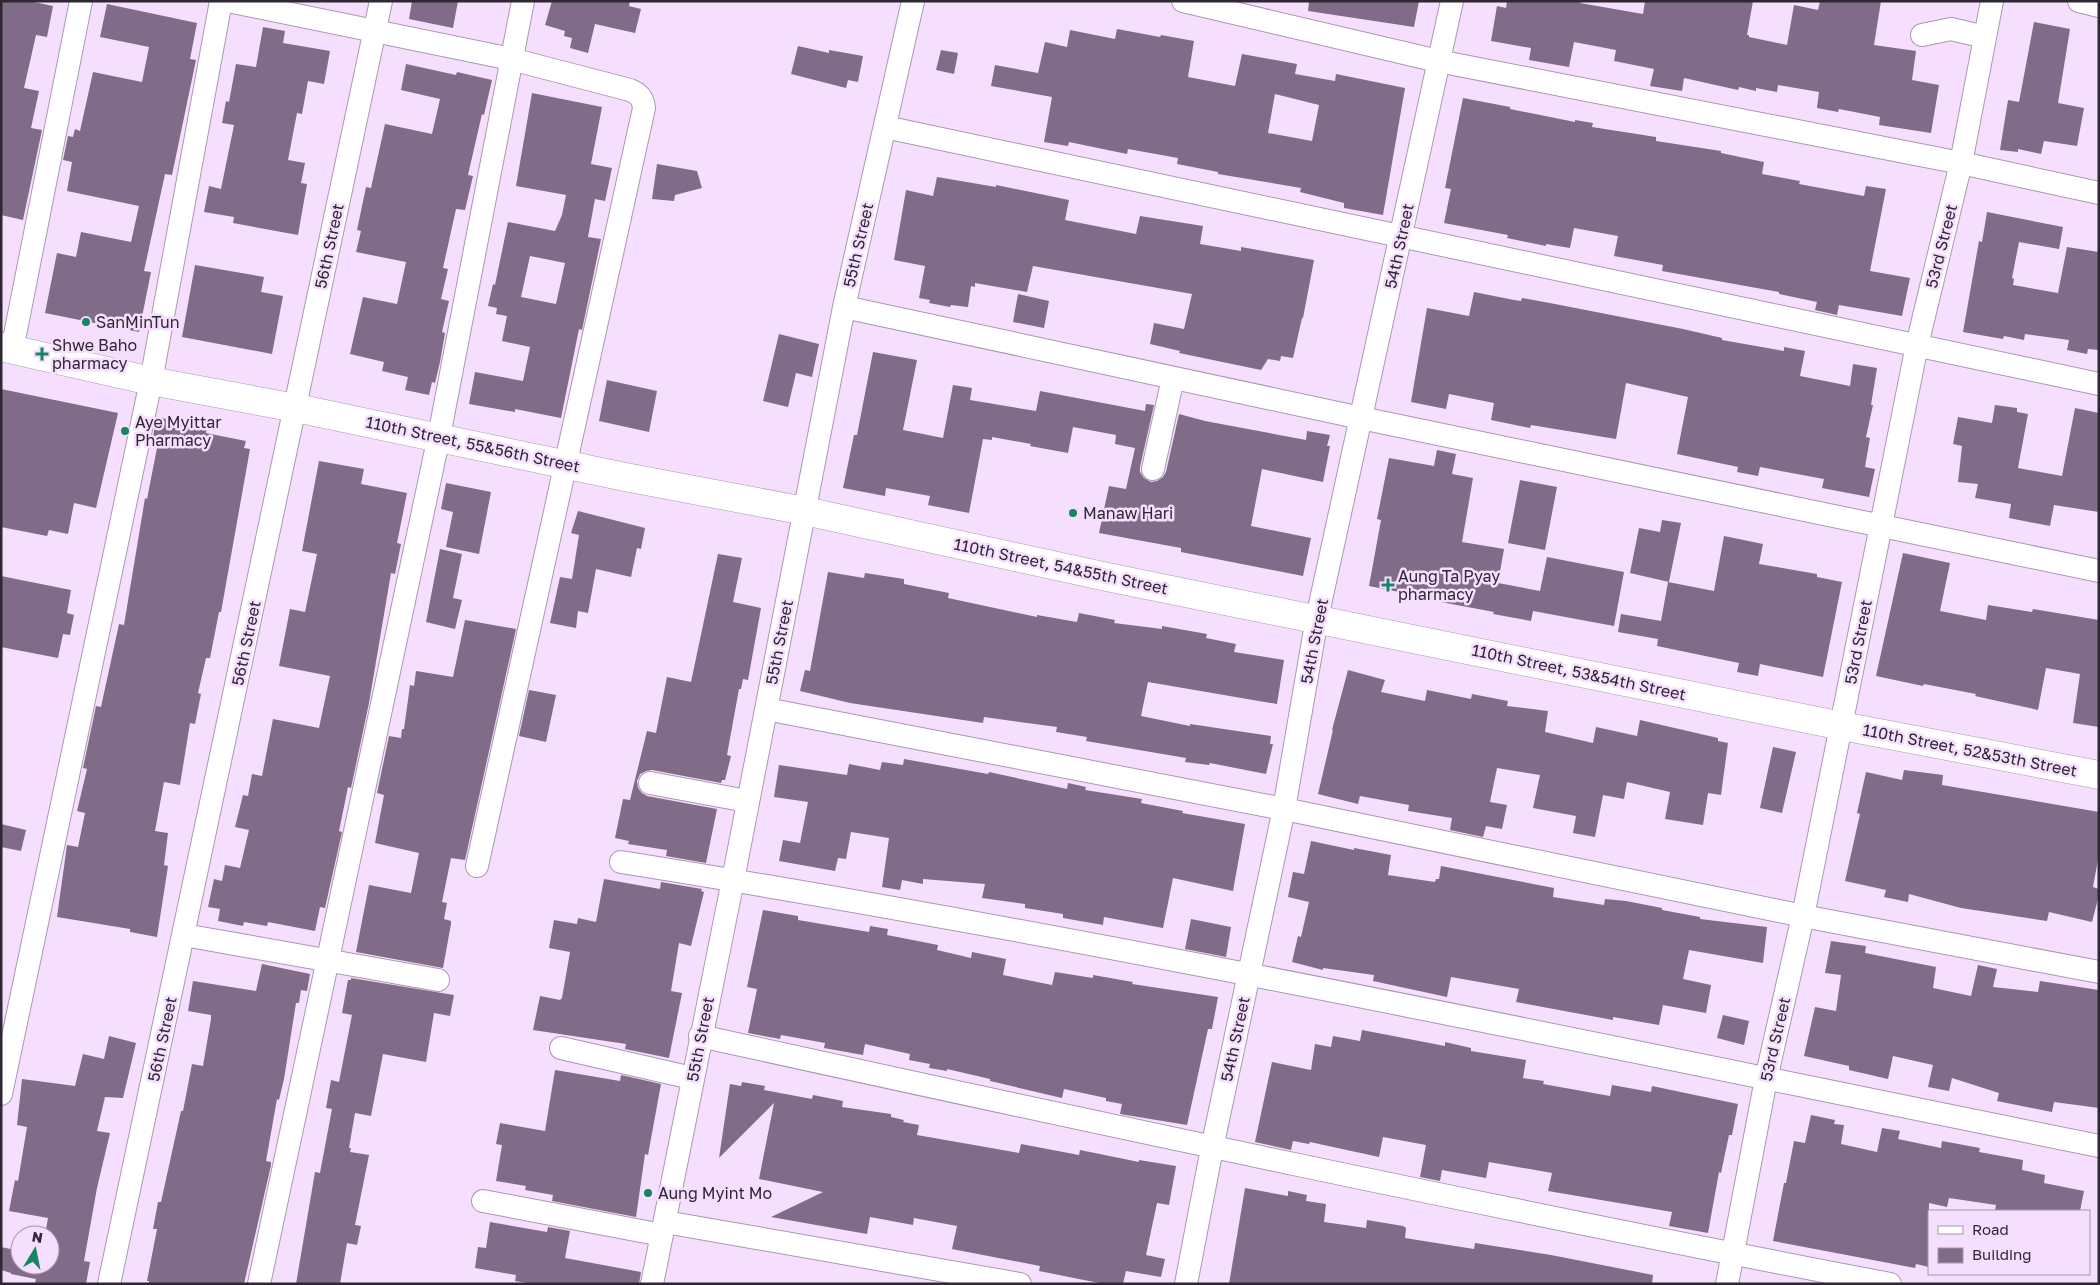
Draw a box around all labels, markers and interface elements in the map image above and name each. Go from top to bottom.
street label: 55th Street [839,201,877,289]
street label: 56th Street [310,202,348,290]
street label: 54th Street [1380,202,1418,290]
street label: 53rd Street [1921,202,1961,290]
place label: SanMinTun [96,312,180,332]
marker: SanMinTun [80,316,92,328]
place label: Shwe Baho pharmacy [52,335,137,373]
marker: Shwe Baho pharmacy [36,348,48,360]
place label: Aye Myittar Pharmacy [135,412,222,450]
street label: 110th Street, 55&56th Street [364,412,582,476]
marker: Aye Myittar Pharmacy [119,425,131,437]
place label: Manaw Hari [1083,503,1173,523]
marker: Manaw Hari [1067,507,1079,519]
street label: 110th Street, 54&55th Street [952,534,1170,598]
place label: Aung Ta Pyay pharmacy [1398,566,1500,604]
marker: Aung Ta Pyay pharmacy [1382,579,1394,591]
street label: 54th Street [1296,597,1332,685]
street label: 55th Street [761,598,797,686]
street label: 53rd Street [1840,598,1876,686]
street label: 56th Street [227,599,265,687]
street label: 110th Street, 53&54th Street [1470,640,1688,704]
street label: 110th Street, 52&53th Street [1861,719,2079,781]
street label: 56th Street [143,995,181,1083]
street label: 55th Street [682,995,718,1083]
street label: 54th Street [1216,995,1254,1083]
street label: 53rd Street [1756,995,1794,1083]
place label: Aung Myint Mo [658,1183,772,1203]
marker: Aung Myint Mo [642,1187,654,1199]
legend [1928,1210,2090,1275]
text: Road [1972,1220,2009,1238]
north arrow [10,1225,60,1275]
text: N [31,1227,44,1246]
text: Building [1972,1245,2032,1263]

